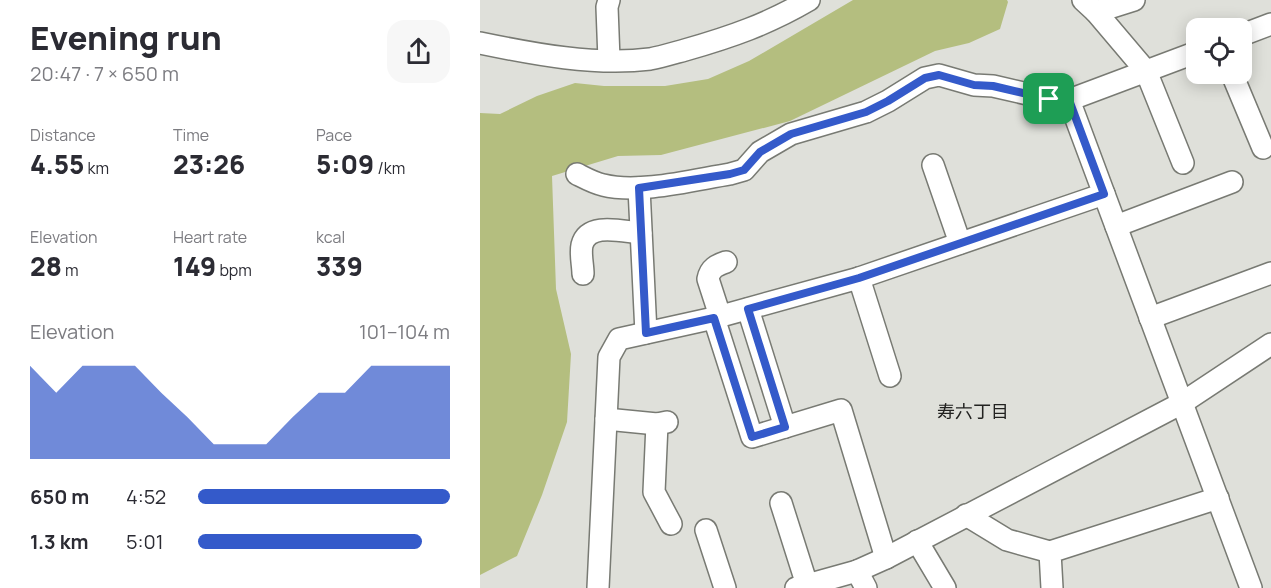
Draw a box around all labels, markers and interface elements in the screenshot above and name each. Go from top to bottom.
text: Evening run [30,15,222,60]
map controls [1186,18,1252,84]
button: locate [1186,18,1252,84]
button: share [387,20,450,83]
text: 20:47 · 7 × 650 m [30,60,179,87]
pin [1023,73,1074,124]
icon: arrive [1032,82,1065,115]
text: Distance [30,124,96,146]
text: Time [173,124,209,146]
text: Pace [316,124,352,146]
text: 4.55 [30,146,84,182]
text: 23:26 [173,146,245,182]
text: 5:09 [316,146,374,182]
text: km [84,157,109,179]
text: /km [374,157,405,179]
text: Elevation [30,226,98,248]
text: Heart rate [173,226,247,248]
text: kcal [316,226,345,248]
text: 28 [30,248,62,284]
text: 149 [173,248,216,284]
text: 339 [316,248,363,284]
text: m [62,259,79,281]
text: bpm [216,259,252,281]
text: Elevation [30,318,114,345]
text: 101–104 m [359,318,450,345]
district label: 寿六丁目 [937,399,1009,423]
text: 650 m [30,483,89,510]
text: 4:52 [126,483,166,510]
text: 1.3 km [30,528,88,555]
text: 5:01 [126,528,164,555]

